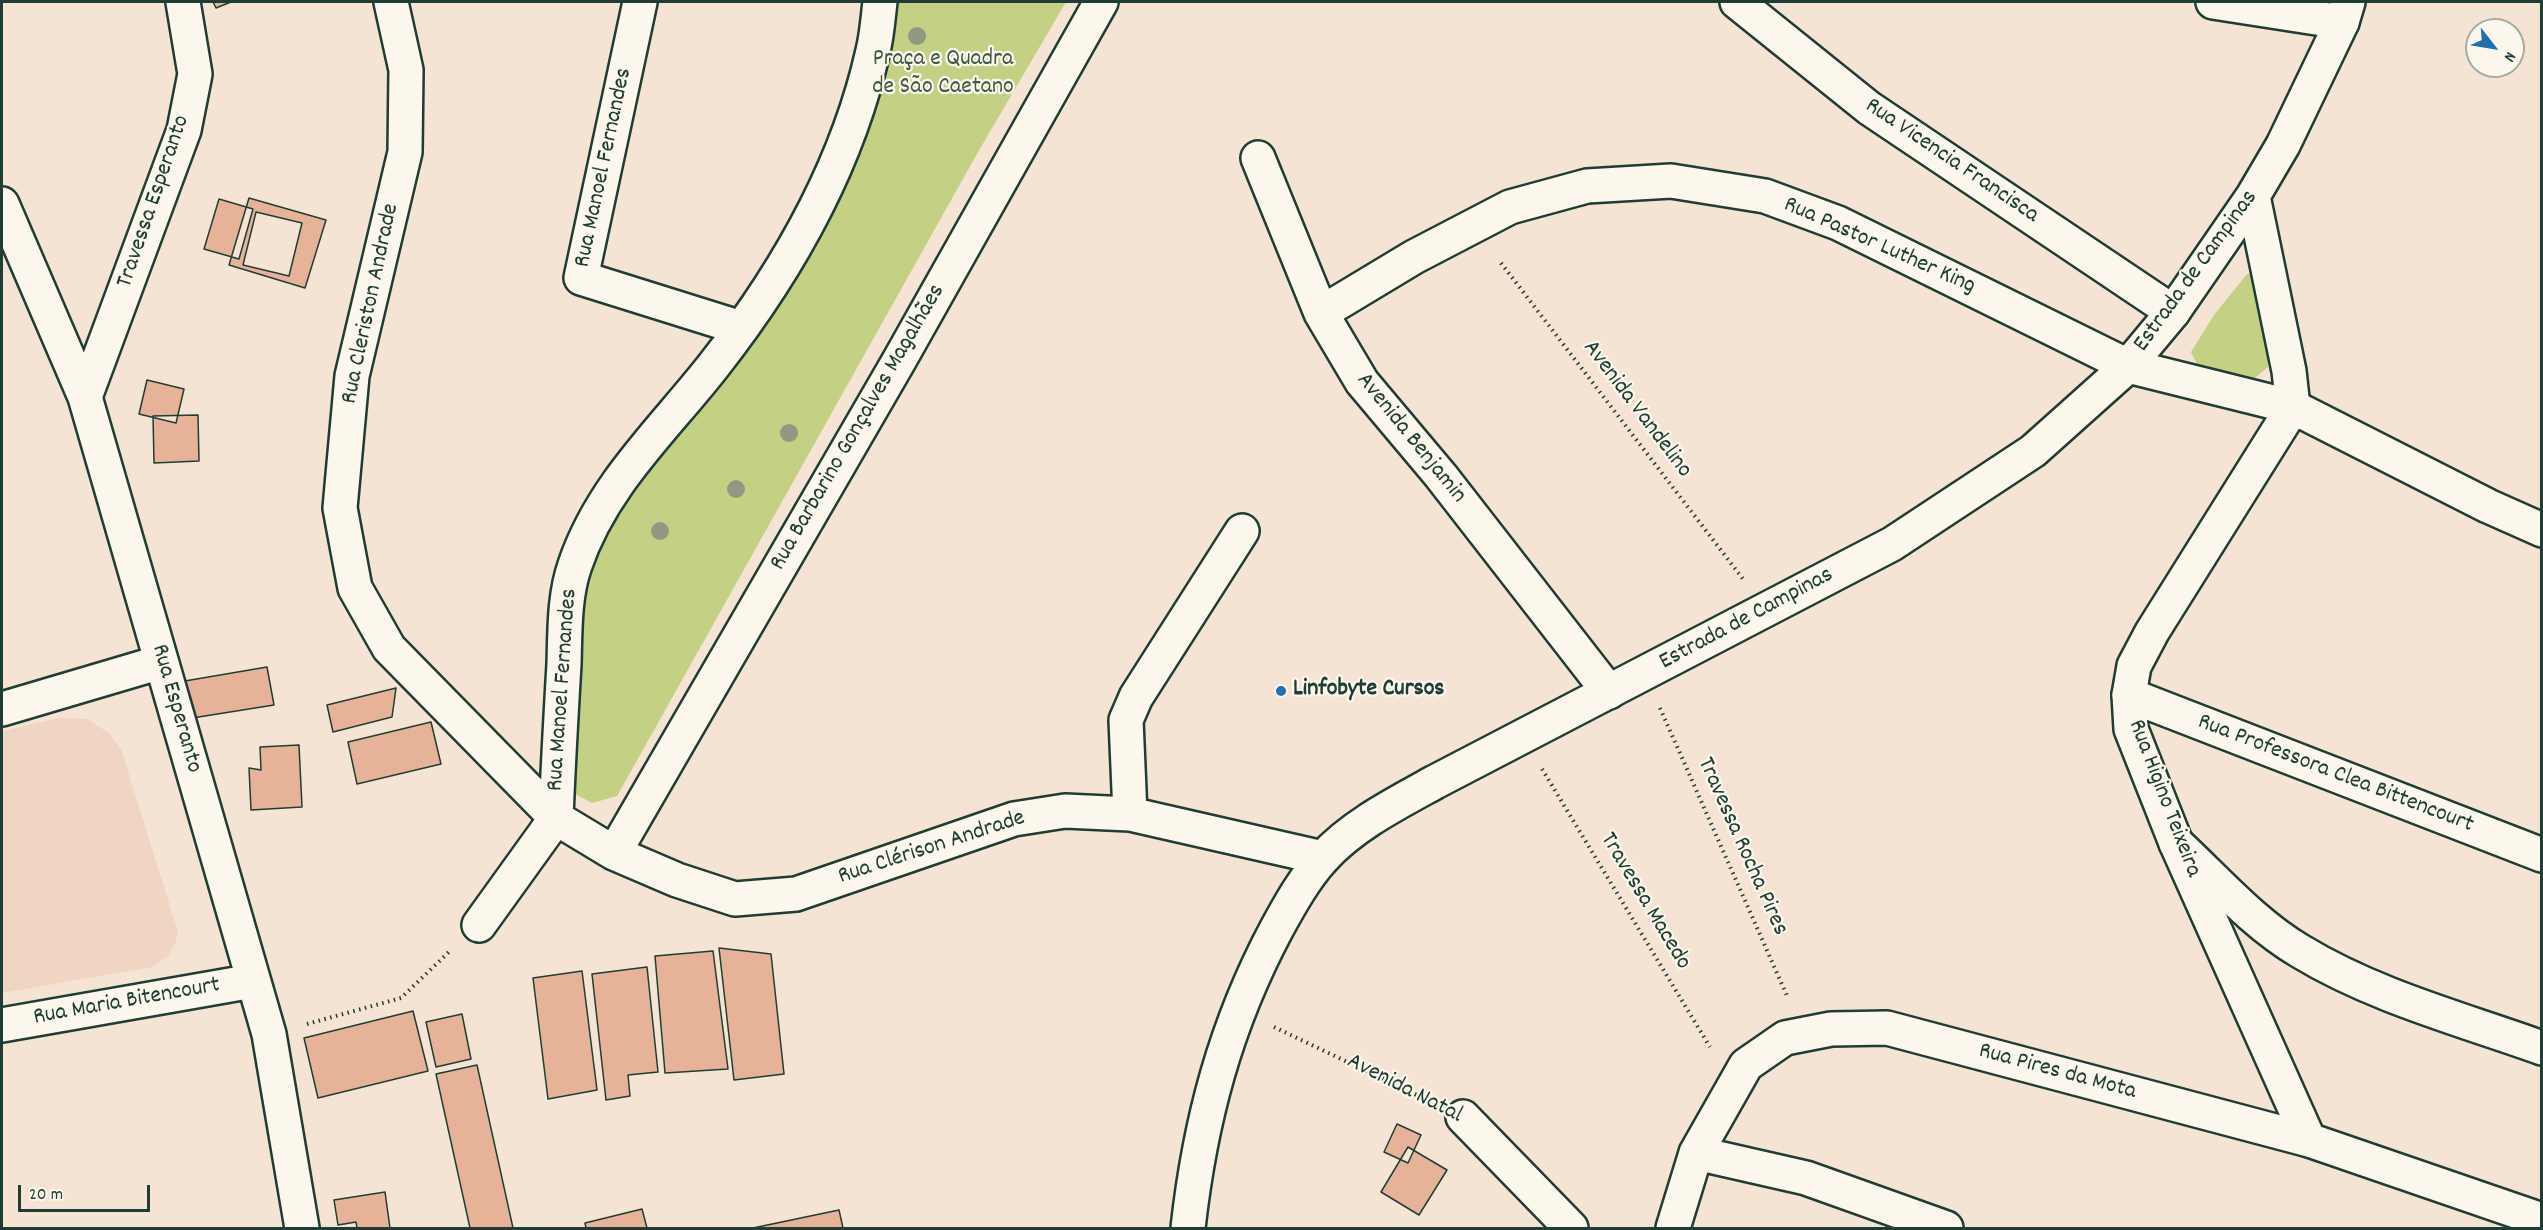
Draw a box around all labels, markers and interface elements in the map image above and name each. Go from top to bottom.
north arrow [2465,18,2525,78]
park label: Praça e Quadra de São Caetano [872,47,1014,103]
text: N [2497,47,2521,66]
street label: Rua Manoel Fernandes [570,66,640,270]
street label: Rua Vicencia Francisca [1858,93,2044,231]
street label: Travessa Esperanto [112,112,198,292]
street label: Estrada de Campinas [2129,186,2265,358]
street label: Rua Pastor Luther King [1779,192,1979,302]
street label: Rua Cleriston Andrade [337,201,407,407]
street label: Rua Barbarino Gonçalves Magalhães [765,280,953,576]
street label: Avenida Vandelino [1575,336,1697,484]
street label: Avenida Benjamin [1349,368,1471,510]
street label: Estrada de Campinas [1655,562,1839,678]
street label: Rua Manoel Fernandes [543,588,585,792]
street label: Rua Esperanto [143,641,207,777]
place label: Linfobyte Cursos [1293,677,1444,705]
marker: Linfobyte Cursos [1274,684,1288,698]
street label: Rua Professora Clea Bittencourt [2193,709,2477,841]
street label: Rua Higino Teixeira [2120,716,2206,882]
street label: Travessa Rocha Pires [1689,753,1793,941]
street label: Rua Clérison Andrade [835,805,1029,893]
street label: Travessa Macedo [1592,828,1696,976]
street label: Rua Maria Bitencourt [32,972,222,1034]
street label: Rua Pires da Mota [1975,1038,2139,1108]
street label: Avenida Natal [1341,1049,1467,1131]
scale bar [21,1173,153,1211]
text: 20 m [29,1183,63,1208]

